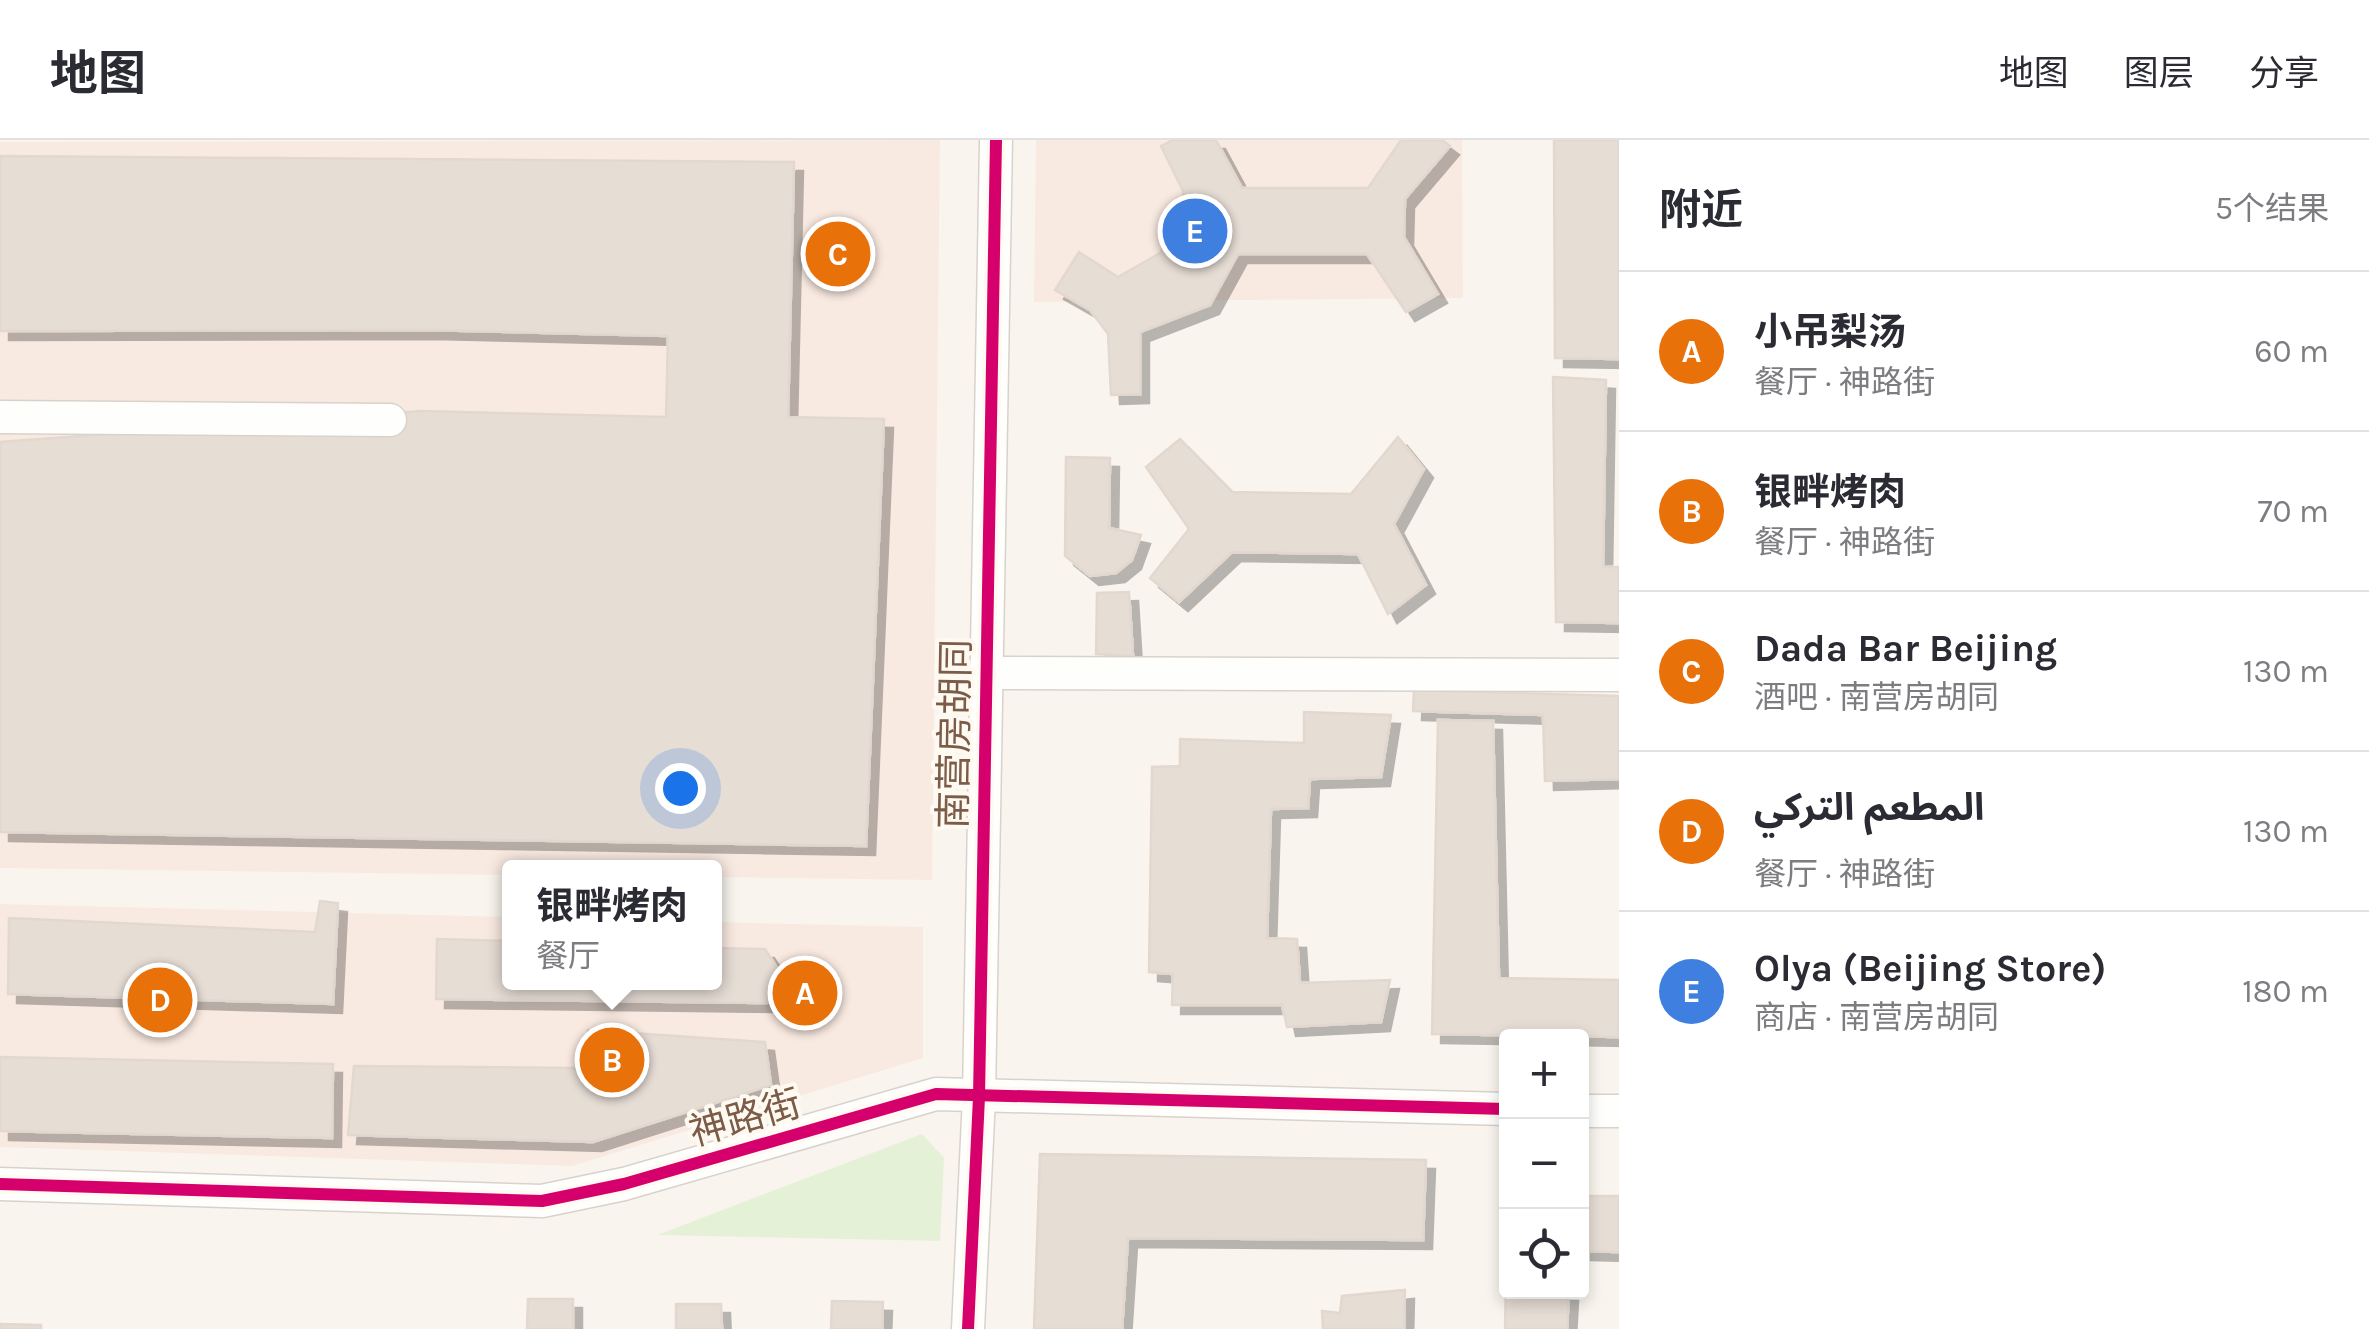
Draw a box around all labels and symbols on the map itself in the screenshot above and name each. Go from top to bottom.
pin: E [1162,194,1228,268]
pin: C [806,216,870,292]
street label: 南营房胡同 [931,639,979,829]
your location [655,763,706,814]
pin: A [772,956,838,1030]
pin: D [128,962,192,1038]
pin: B [580,1022,644,1098]
street label: 神路街 [684,1081,806,1155]

